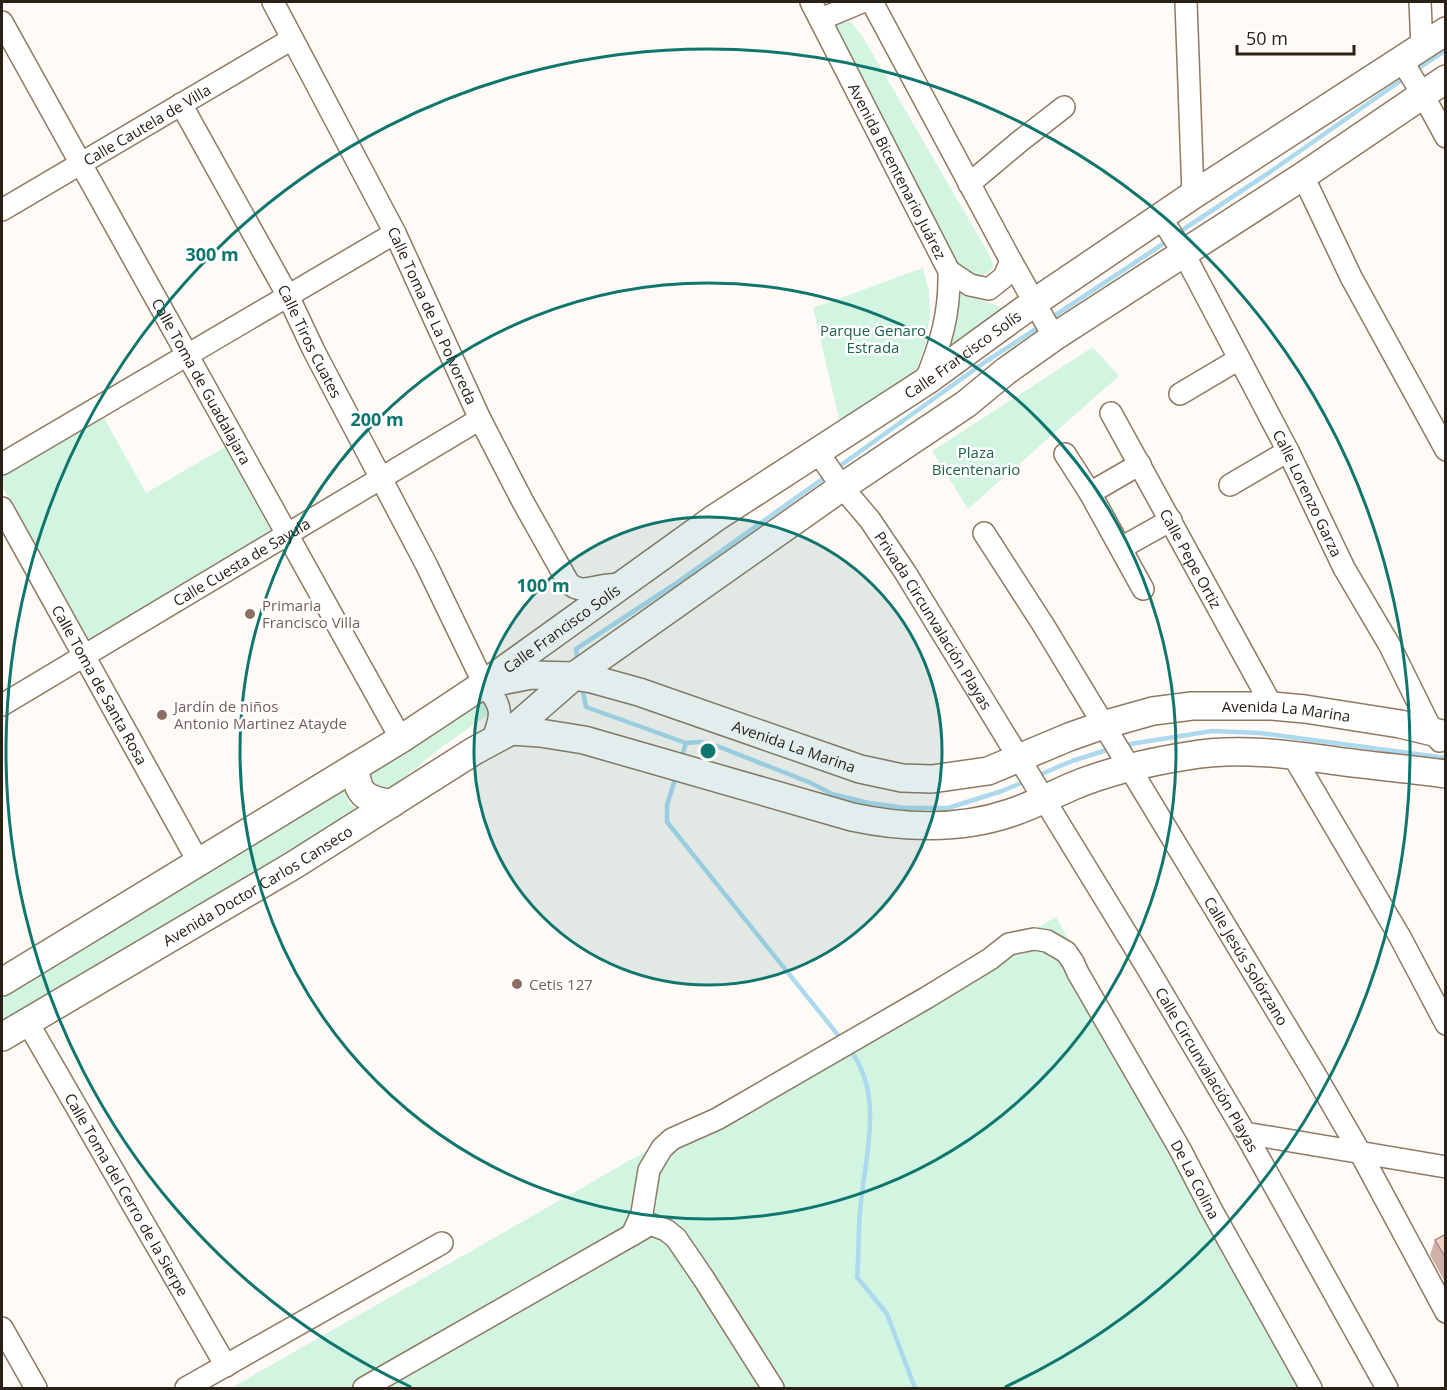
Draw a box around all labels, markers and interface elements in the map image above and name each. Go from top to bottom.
scale bar [1237,18,1354,56]
text: 50 m [1246,26,1288,50]
street label: Calle Cautela de Villa [79,79,214,170]
street label: Avenida Bicentenario Juárez [844,79,951,263]
street label: Calle Toma de La Polvoreda [383,223,482,408]
text: 300 m [185,242,239,266]
street label: Calle Tiros Cuates [274,281,347,401]
street label: Calle Toma de Guadalajara [148,294,256,468]
street label: Calle Francisco Solís [900,305,1025,403]
park label: Parque Genaro Estrada [820,320,926,357]
text: 200 m [350,407,404,431]
street label: Calle Lorenzo Garza [1268,426,1347,560]
park label: Plaza Bicentenario [932,442,1020,479]
street label: Calle Pepe Ortiz [1156,505,1226,612]
street label: Calle Cuesta de Sayula [169,513,314,611]
street label: Privada Circunvalación Playas [870,527,997,713]
text: 100 m [516,573,570,597]
street label: Calle Francisco Solís [499,580,624,677]
place label: Primaria Francisco Villa [262,595,360,632]
street label: Calle Toma de Santa Rosa [48,601,152,768]
marker: Primaria Francisco Villa [243,607,257,621]
place label: Jardín de niños Antonio Martinez Atayde [172,696,347,733]
street label: Avenida La Marina [1222,696,1352,726]
marker: Jardín de niños Antonio Martinez Atayde [155,708,169,722]
street label: Avenida La Marina [730,715,858,777]
centre of rings [698,741,718,761]
street label: Avenida Doctor Carlos Canseco [159,821,356,950]
street label: Calle Jesús Solórzano [1200,893,1293,1029]
place label: Cetis 127 [529,974,593,994]
marker: Cetis 127 [510,977,524,991]
street label: Calle Circunvalación Playas [1151,983,1264,1156]
street label: Calle Toma del Cerro de la Sierpe [60,1089,193,1300]
street label: De La Colina [1167,1136,1225,1223]

